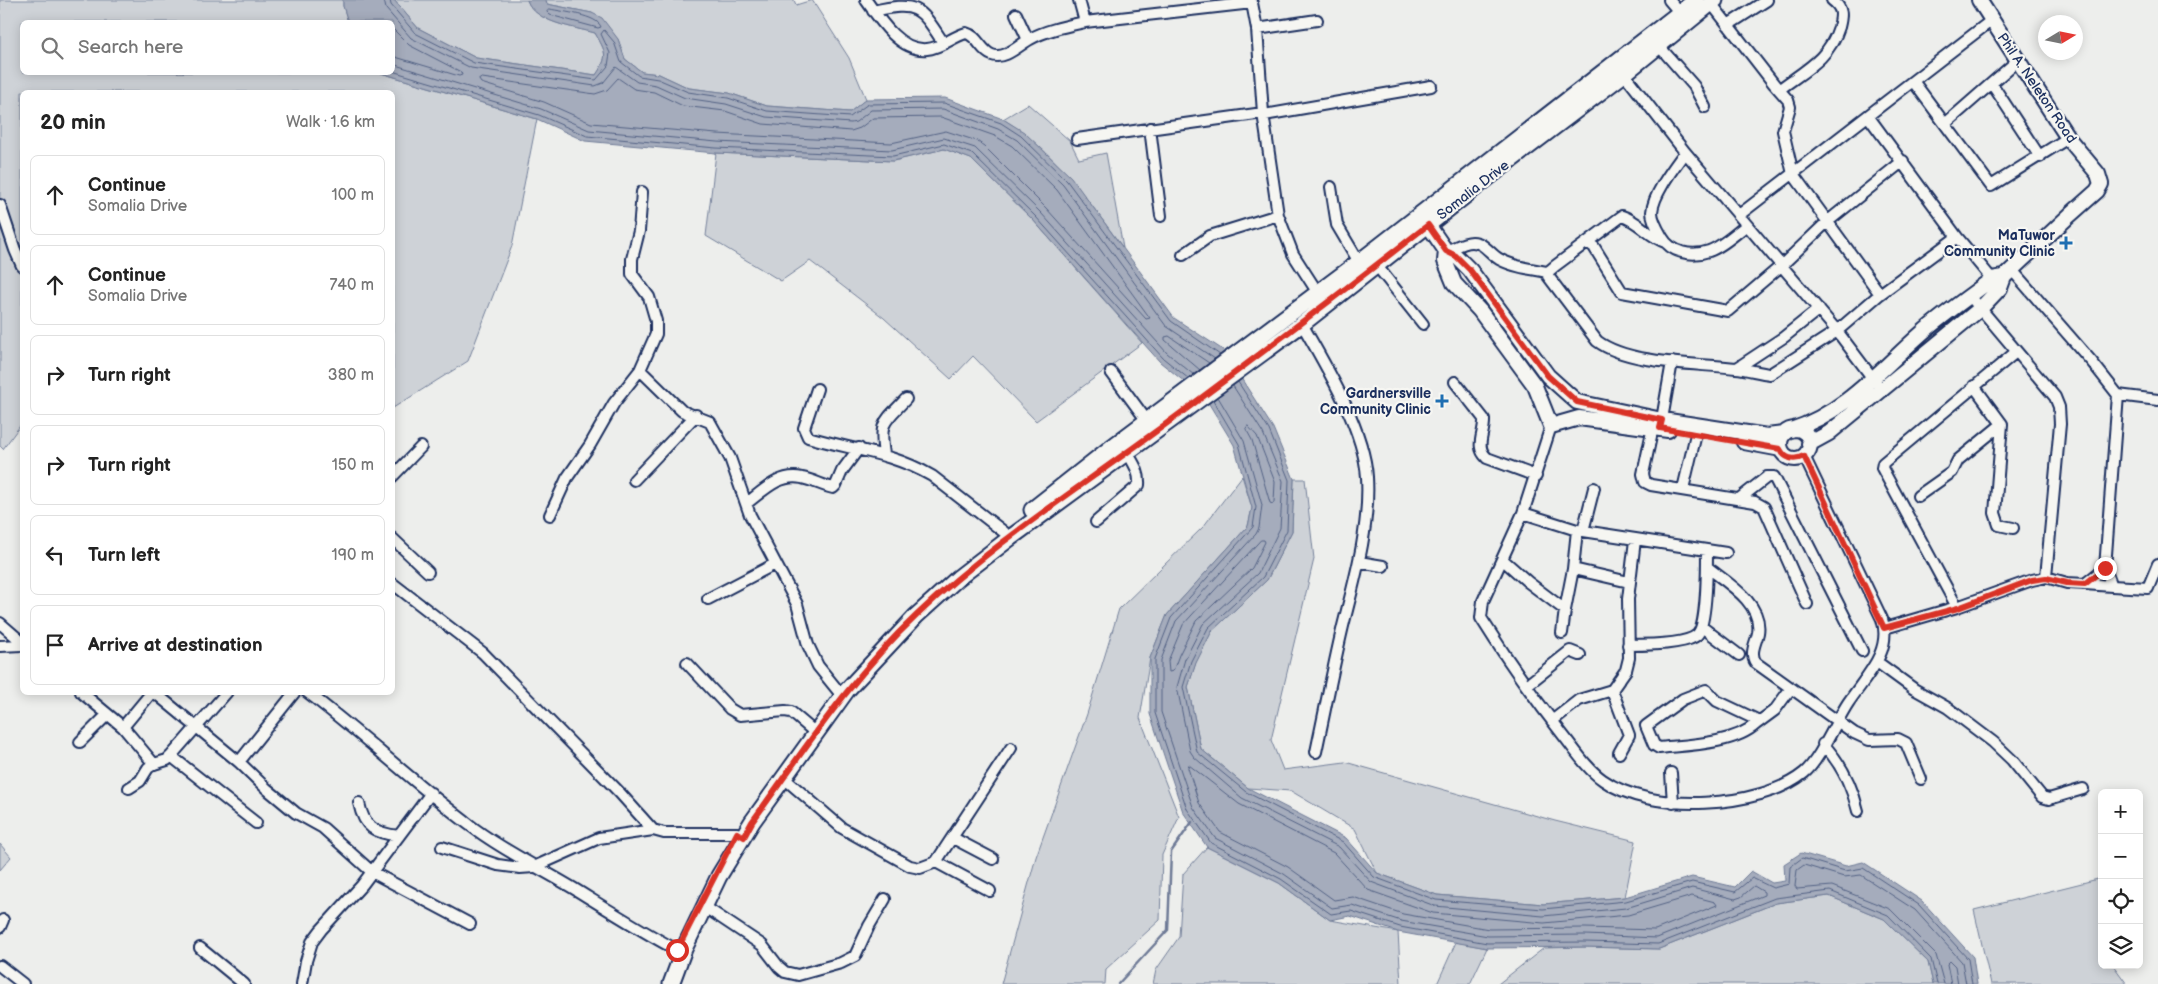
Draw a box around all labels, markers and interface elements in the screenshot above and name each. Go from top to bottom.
north arrow [2038,15,2083,60]
search box [20,20,395,75]
street label: Phil A. Neleton Road [1994,30,2080,146]
icon: search [38,34,66,62]
text: Search here [78,36,183,59]
text: 20 min [40,110,106,135]
text: Walk · 1.6 km [286,113,375,132]
street label: Somalia Drive [1434,157,1512,223]
text: Continue [88,174,166,197]
icon: ahead [41,181,69,209]
text: 100 m [331,186,374,205]
text: Somalia Drive [88,197,187,216]
place label: MaTuwor Community Clinic [1944,227,2055,260]
marker: MaTuwor Community Clinic [2059,236,2073,250]
text: Continue [88,264,166,287]
icon: ahead [41,271,69,299]
text: 740 m [329,276,374,295]
text: Somalia Drive [88,287,187,306]
icon: right [41,361,69,389]
text: Turn right [88,364,171,387]
text: 380 m [328,366,374,385]
place label: Gardnersville Community Clinic [1320,385,1431,418]
marker: Gardnersville Community Clinic [1435,394,1449,408]
icon: right [41,451,69,479]
text: Turn right [88,454,171,477]
text: 150 m [332,456,374,475]
icon: left [41,541,69,569]
text: Turn left [88,544,160,567]
text: 190 m [332,546,374,565]
route end [2094,557,2117,580]
icon: arrive [41,631,69,659]
text: Arrive at destination [88,634,263,657]
map controls [2098,789,2143,969]
button: + [2098,789,2143,834]
button: − [2098,834,2143,879]
button: locate [2098,879,2143,924]
button: layers [2098,924,2143,969]
route start [666,939,689,962]

